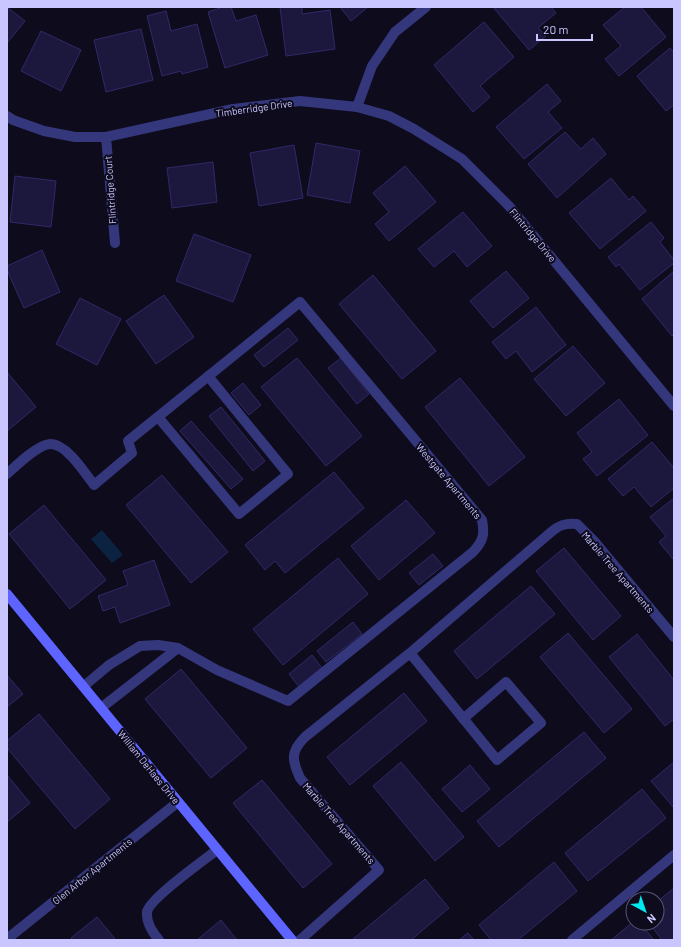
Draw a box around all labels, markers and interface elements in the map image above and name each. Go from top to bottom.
scale bar [537,16,592,42]
text: 20 m [543,22,569,36]
street label: Timberridge Drive [215,97,293,119]
street label: Flintridge Court [102,155,118,224]
street label: Flintridge Drive [507,206,559,264]
street label: Westgate Apartments [414,441,484,521]
street label: Marble Tree Apartments [579,529,657,615]
street label: William DeHaes Drive [116,728,182,806]
street label: Marble Tree Apartments [300,780,378,866]
street label: Glen Arbor Apartments [50,835,134,907]
north arrow [625,891,665,931]
text: N [645,912,659,926]

